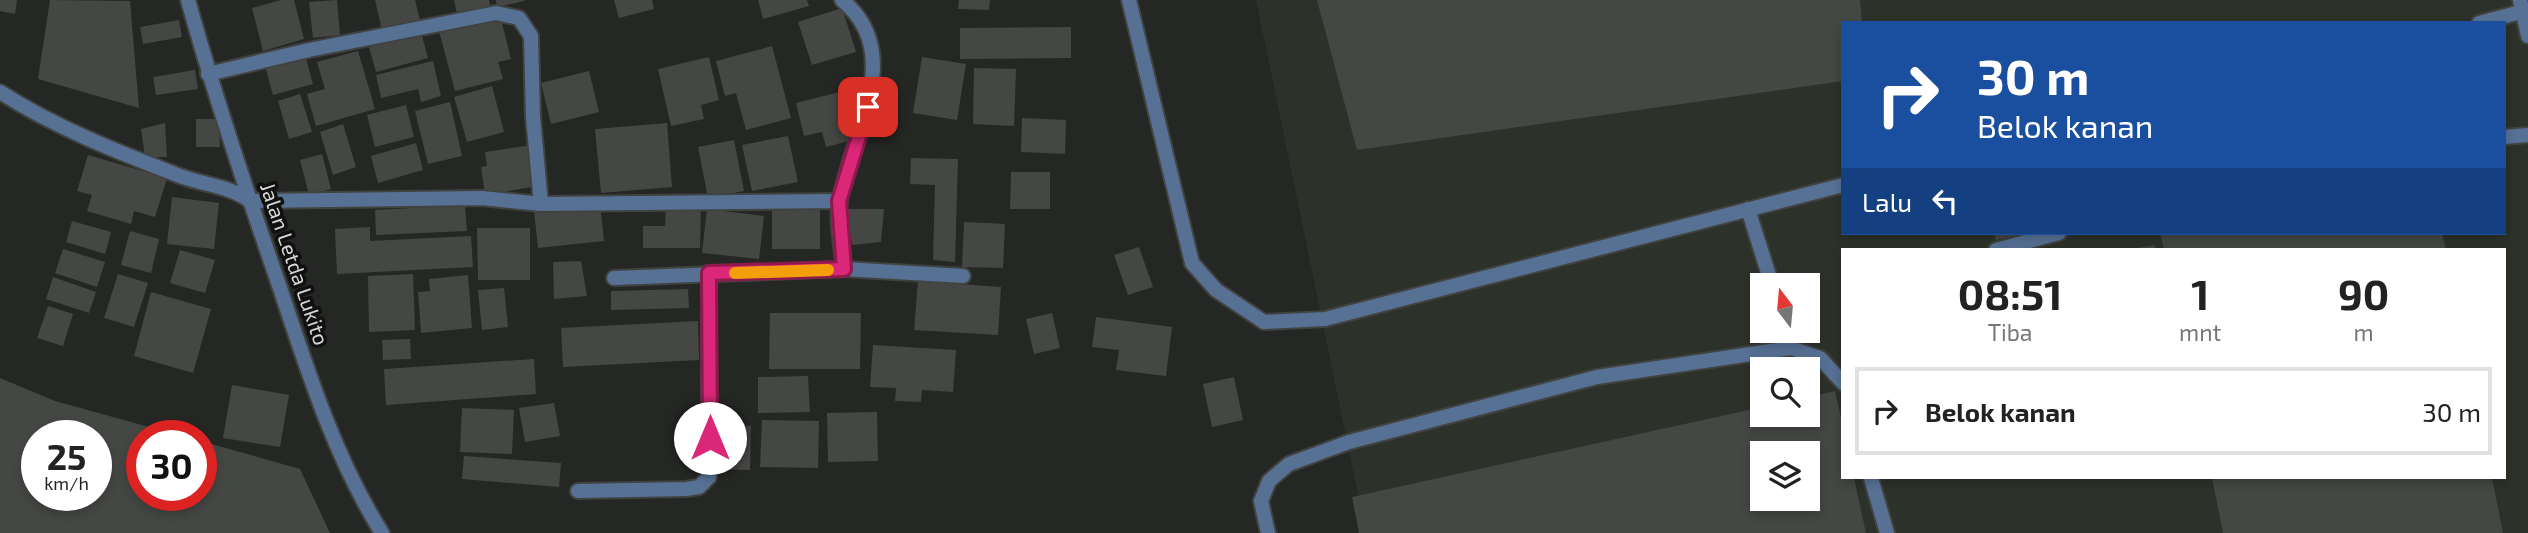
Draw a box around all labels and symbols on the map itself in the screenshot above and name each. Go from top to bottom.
pin [838,77,898,137]
street label: Jalan Letda Lukito [256,179,335,348]
north arrow [1750,273,1820,343]
position arrow [673,401,747,475]
speed limit sign: 30 [126,420,217,511]

